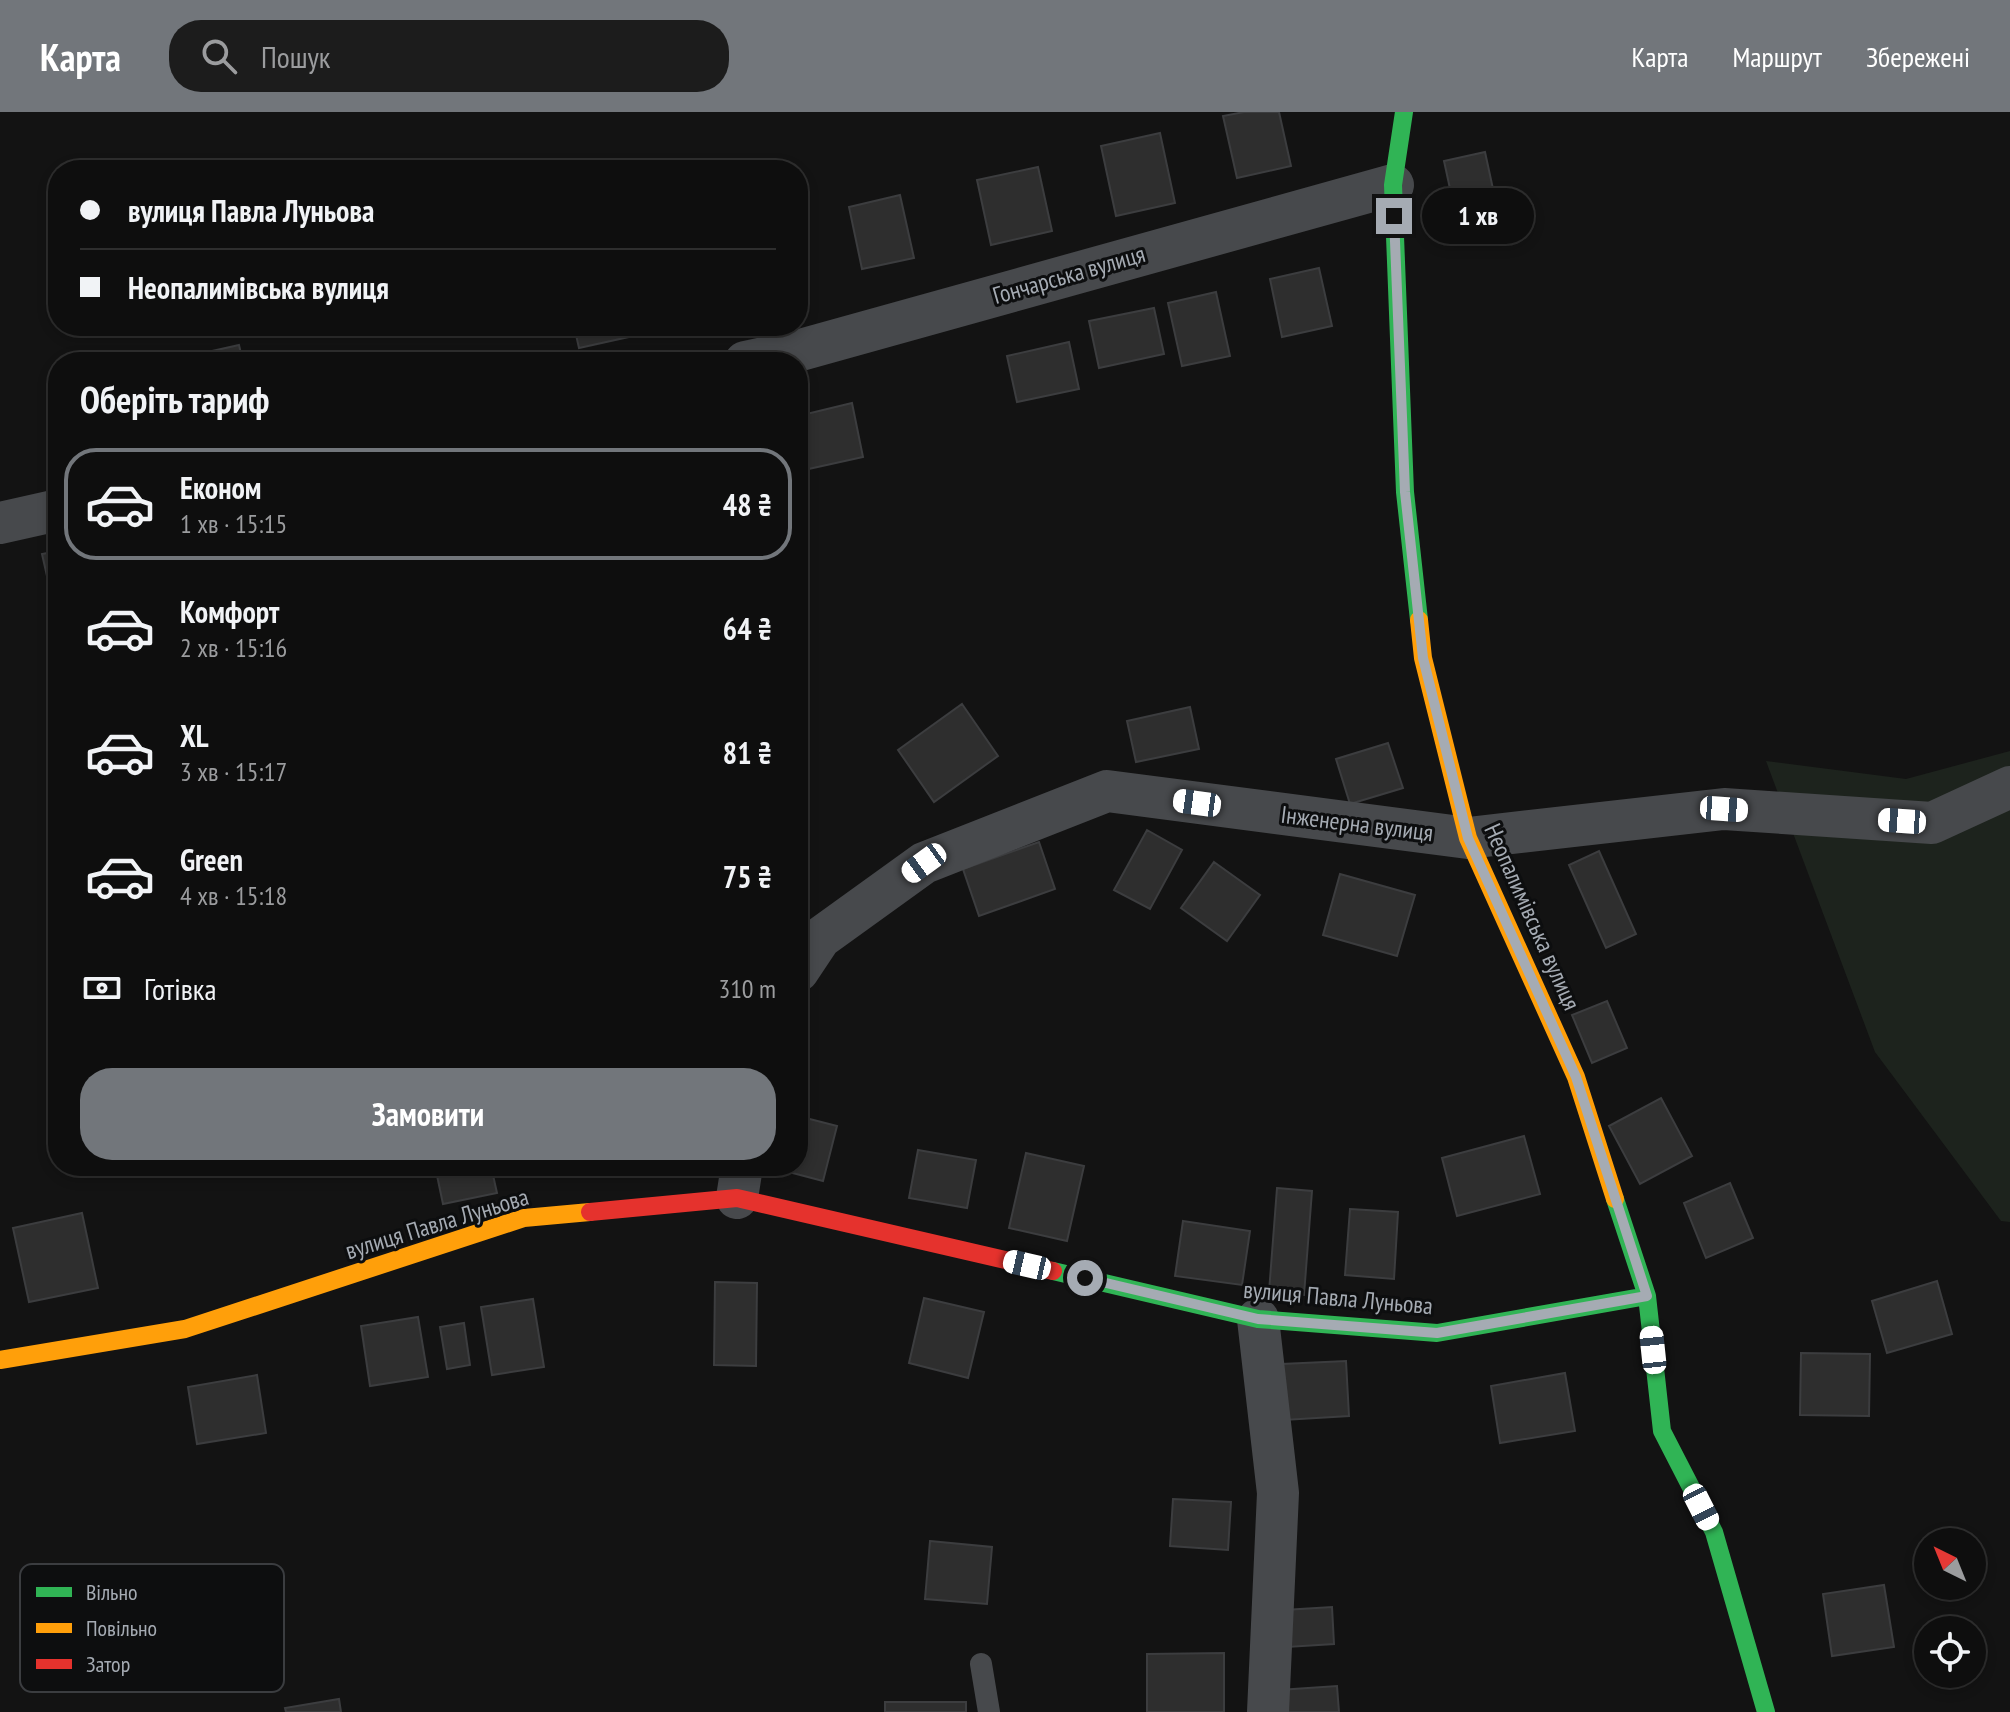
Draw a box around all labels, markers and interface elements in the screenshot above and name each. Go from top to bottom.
search box [169,20,729,92]
text: Карта [40,32,121,81]
icon: search [197,34,241,78]
text: Пошук [261,37,330,76]
text: Карта [1632,38,1689,75]
text: Маршрут [1733,38,1822,75]
text: Збережені [1866,38,1970,75]
callout: 1 хв [1422,188,1534,244]
text: вулиця Павла Луньова [128,191,374,230]
route end [1376,198,1412,234]
text: 1 хв [1458,199,1498,232]
street label: Гончарська вулиця [989,238,1149,311]
text: Неопалимівська вулиця [128,268,389,307]
text: Оберіть тариф [80,376,269,423]
icon: car [84,468,156,540]
text: Економ [180,468,262,507]
text: 48 ₴ [723,485,772,524]
text: 1 хв · 15:15 [180,507,287,540]
icon: car [84,592,156,664]
text: Комфорт [180,592,279,631]
text: 64 ₴ [723,609,772,648]
text: 2 хв · 15:16 [180,631,287,664]
icon: car [84,716,156,788]
text: XL [180,716,209,755]
text: 81 ₴ [723,733,772,772]
text: 3 хв · 15:17 [180,755,287,788]
car [1172,788,1222,818]
car [1699,795,1749,823]
street label: Інженерна вулиця [1279,799,1435,848]
car [1877,807,1927,835]
street label: Неопалимівська вулиця [1477,819,1587,1015]
car [898,839,950,887]
icon: car [84,840,156,912]
text: Green [180,840,243,879]
text: 75 ₴ [723,857,772,896]
text: 4 хв · 15:18 [180,879,287,912]
icon: cash [80,966,124,1010]
text: Готівка [144,969,216,1008]
text: 310 m [718,972,776,1005]
button: Замовити [80,1068,776,1160]
street label: вулиця Павла Луньова [341,1181,532,1266]
car [1001,1248,1053,1282]
route start [1067,1260,1103,1296]
street label: вулиця Павла Луньова [1242,1274,1434,1321]
car [1639,1325,1667,1375]
car [1679,1480,1723,1534]
north arrow [1914,1528,1986,1600]
map controls [1914,1528,1986,1688]
legend [20,1564,284,1692]
text: Вільно [86,1578,137,1606]
text: Повільно [86,1614,157,1642]
button: locate [1914,1616,1986,1688]
text: Затор [86,1650,130,1678]

